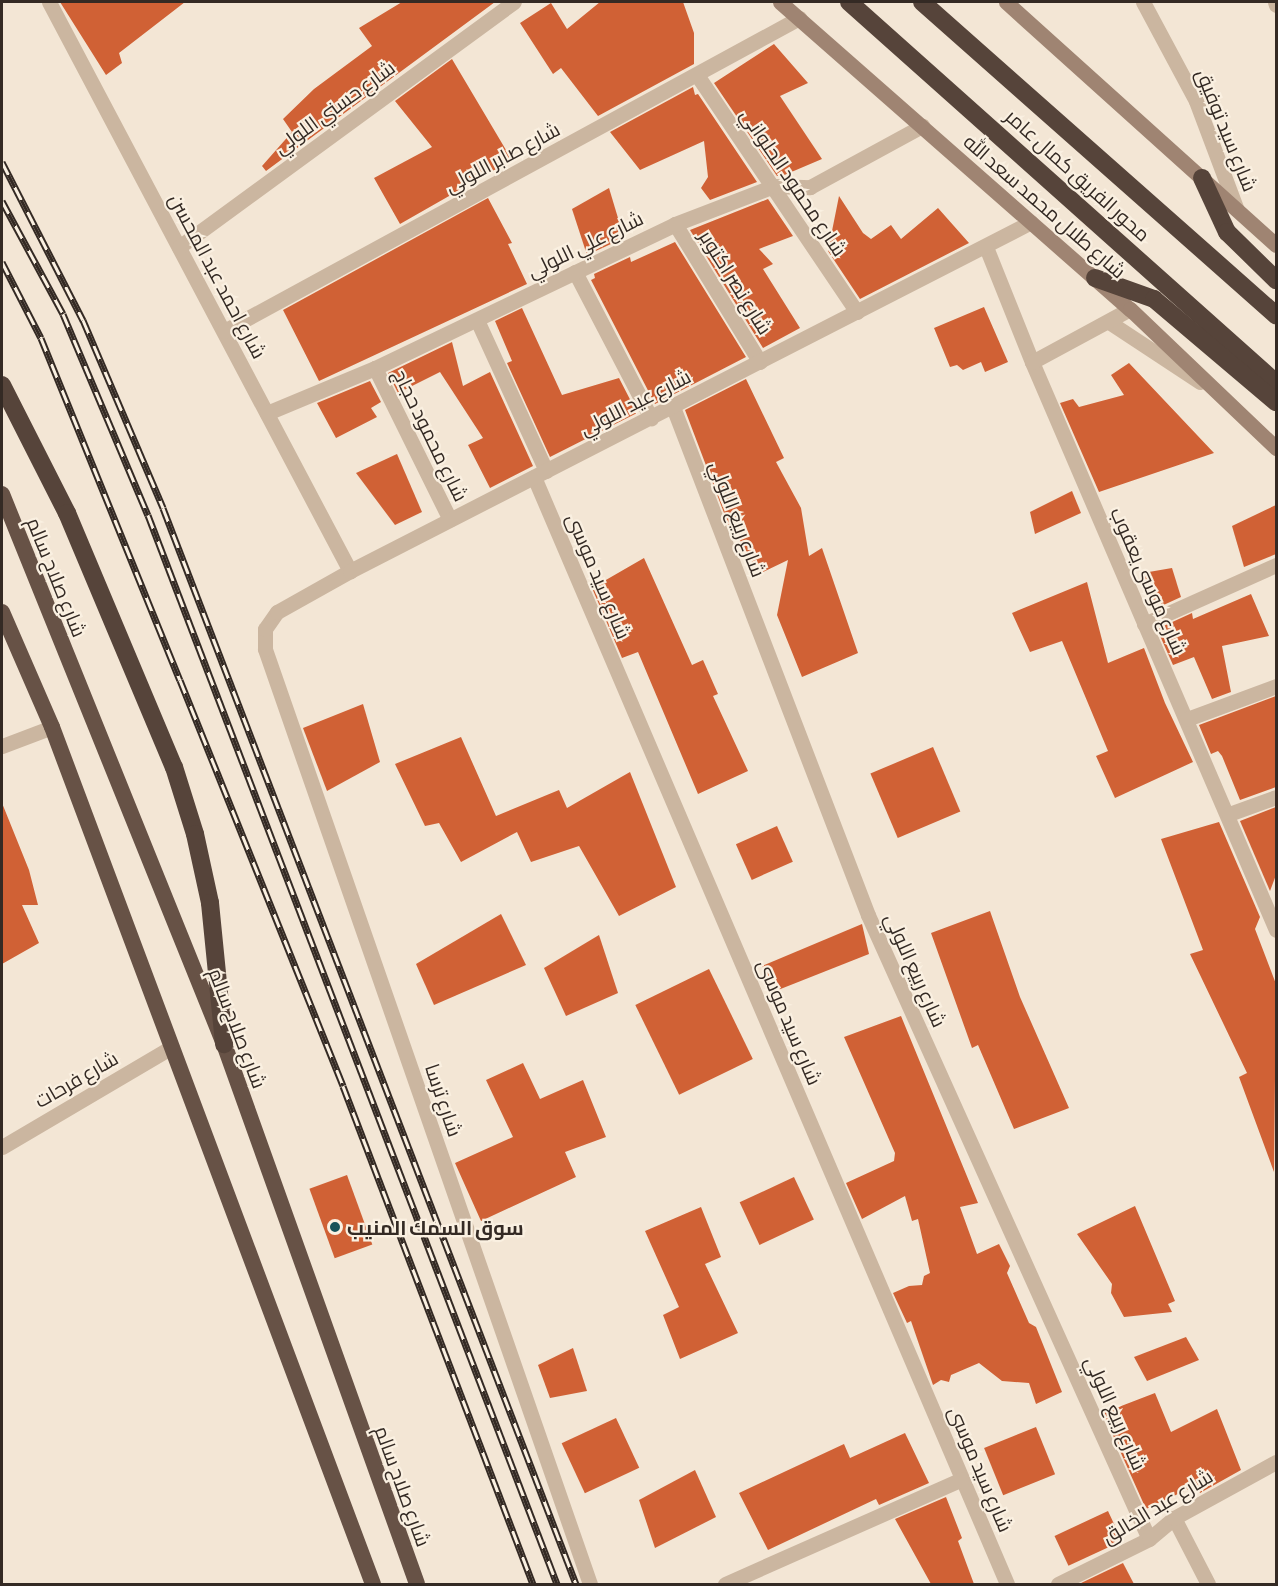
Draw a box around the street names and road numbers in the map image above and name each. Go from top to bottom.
street label: شارع حسني اللولي [269,55,399,159]
street label: شارع سيد توفيق [1191,65,1263,195]
street label: شارع محمود الحلواني [736,104,852,260]
street label: محور الفريق كمال عامر [1001,104,1155,246]
street label: شارع صابر اللولي [440,117,564,197]
street label: شارع طلال محمد سعد الله [959,129,1131,283]
street label: شارع احمد عبد المحسن [164,189,272,363]
street label: شارع علي اللولي [523,206,647,282]
street label: شارع نصر اكتوبر [694,225,778,339]
street label: شارع عيد اللولي [575,364,695,440]
street label: شارع محمود حجاج [389,365,473,505]
street label: شارع ربيع اللولي [705,458,771,580]
street label: شارع موسى يعقوب [1106,503,1192,659]
street label: شارع سيد موسى [562,510,636,642]
street label: شارع صلاح سالم [22,514,92,640]
street label: شارع ربيع اللولي [880,909,952,1031]
street label: شارع سيد موسى [753,956,827,1088]
street label: شارع صلاح سالم [204,965,272,1091]
street label: شارع فرحات [30,1046,122,1112]
street label: شارع ترسا [420,1061,468,1139]
street label: شارع ربيع اللولي [1080,1352,1152,1474]
street label: شارع سيد موسى [944,1403,1018,1535]
street label: شارع صلاح سالم [370,1422,436,1550]
street label: شارع عبد الخالق [1097,1464,1217,1548]

